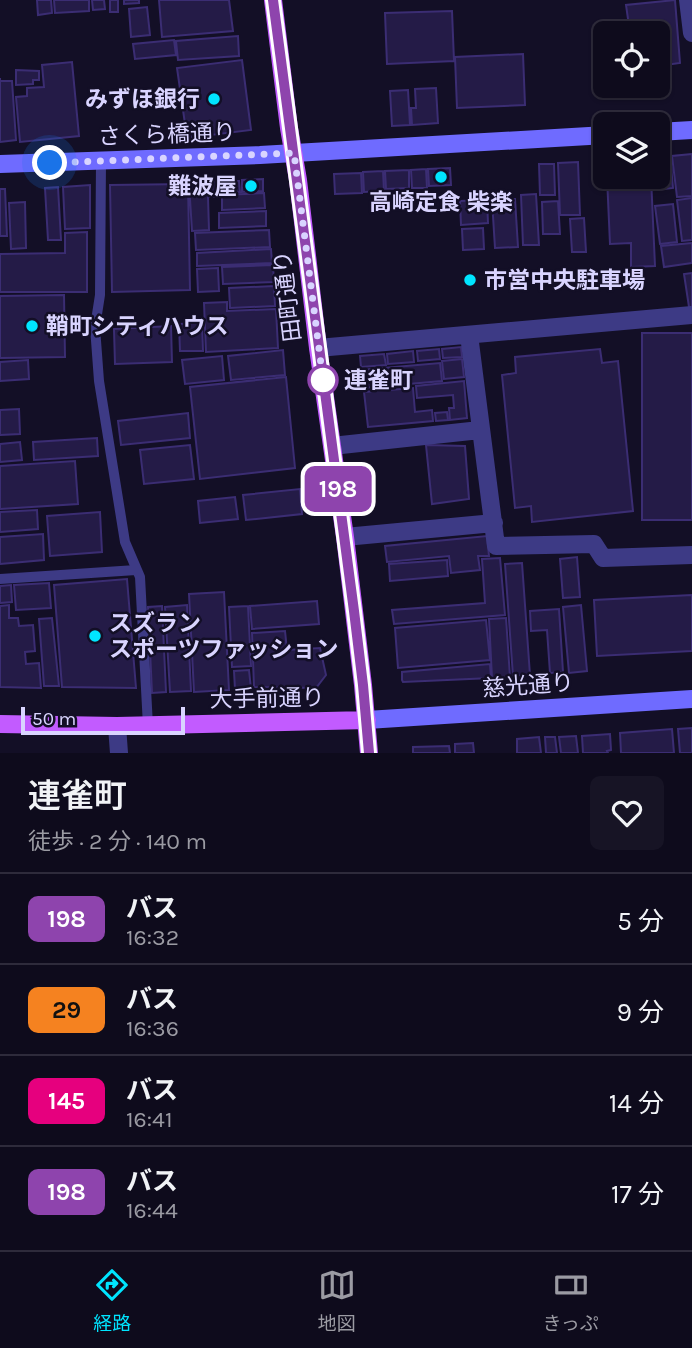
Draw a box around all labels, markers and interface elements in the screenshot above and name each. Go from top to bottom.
map controls [593,21,670,189]
button: locate [593,21,670,98]
place label: みずほ銀行 [85,86,200,113]
marker: みずほ銀行 [206,91,222,107]
button: layers [593,112,670,189]
street label: さくら橋通り [98,119,236,150]
your location [32,145,67,180]
marker: 高崎定食 柴楽 [433,169,449,185]
place label: 難波屋 [168,173,237,200]
marker: 難波屋 [243,178,259,194]
place label: 高崎定食 柴楽 [369,189,513,216]
street label: 田町通り [268,249,307,343]
place label: 市営中央駐車場 [484,267,645,294]
marker: 市営中央駐車場 [462,272,478,288]
place label: 鞘町シティハウス [46,313,229,340]
marker: 鞘町シティハウス [24,318,40,334]
marker: 連雀町 [308,365,338,395]
place label: 連雀町 [344,367,413,394]
line badge: 198 [298,466,378,512]
text: 198 [319,475,357,503]
place label: スズラン スポーツファッション [109,610,339,663]
marker: スズラン スポーツファッション [87,628,103,644]
street label: 慈光通り [481,669,575,702]
street label: 大手前通り [209,684,325,713]
scale bar [21,704,186,736]
text: 50 m [32,708,76,730]
button: heart [590,776,664,850]
text: 連雀町 [28,777,127,815]
text: 徒歩 · 2 分 · 140 m [28,828,207,855]
text: バス [126,893,178,924]
text: 198 [47,905,86,933]
text: 5 分 [617,906,664,937]
text: 16:32 [126,924,179,951]
text: バス [126,984,178,1015]
text: 29 [52,996,81,1024]
text: 9 分 [617,997,664,1028]
text: 16:36 [126,1015,179,1042]
text: バス [126,1075,178,1106]
text: 145 [48,1087,85,1115]
text: 14 分 [609,1088,664,1119]
text: 16:41 [126,1106,173,1133]
text: バス [126,1166,178,1197]
text: 198 [47,1178,86,1206]
text: 17 分 [611,1179,664,1210]
text: 16:44 [126,1197,178,1224]
tab: 経路 [93,1266,131,1335]
tab: 地図 [318,1266,356,1335]
tab: きっぷ [542,1266,599,1335]

